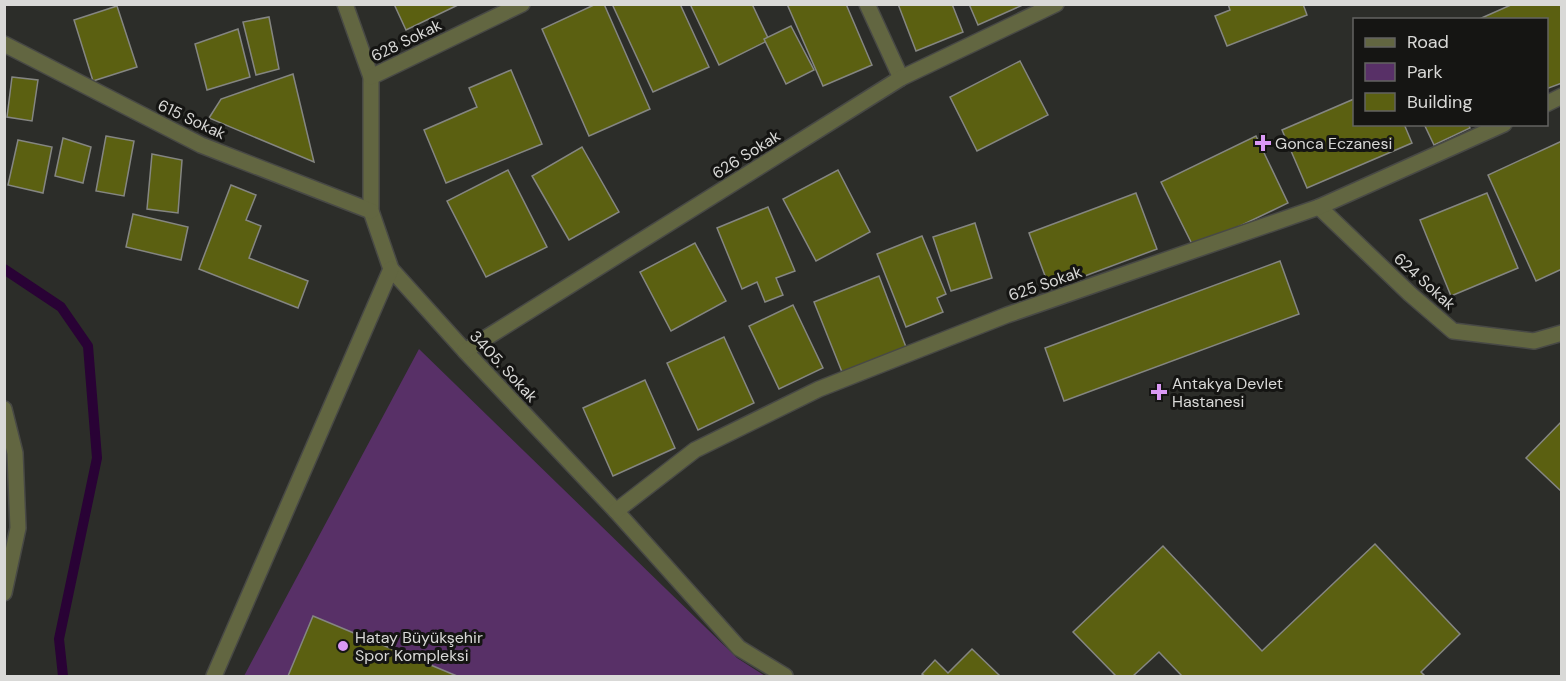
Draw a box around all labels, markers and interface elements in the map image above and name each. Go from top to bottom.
street label: 628 Sokak [367,14,445,67]
legend [1353,18,1548,126]
text: Road [1407,30,1449,54]
text: Park [1407,60,1443,84]
text: Building [1407,90,1472,114]
street label: 615 Sokak [154,95,229,144]
street label: 626 Sokak [708,125,784,184]
place label: Gonca Eczanesi [1275,133,1392,154]
marker: Gonca Eczanesi [1256,136,1270,150]
street label: 624 Sokak [1389,248,1460,315]
street label: 625 Sokak [1006,261,1085,306]
street label: 3405. Sokak [465,326,542,407]
place label: Antakya Devlet Hastanesi [1172,373,1283,412]
marker: Antakya Devlet Hastanesi [1150,383,1168,401]
place label: Hatay Büyükşehir Spor Kompleksi [355,627,483,666]
marker: Hatay Büyükşehir Spor Kompleksi [336,639,350,653]

